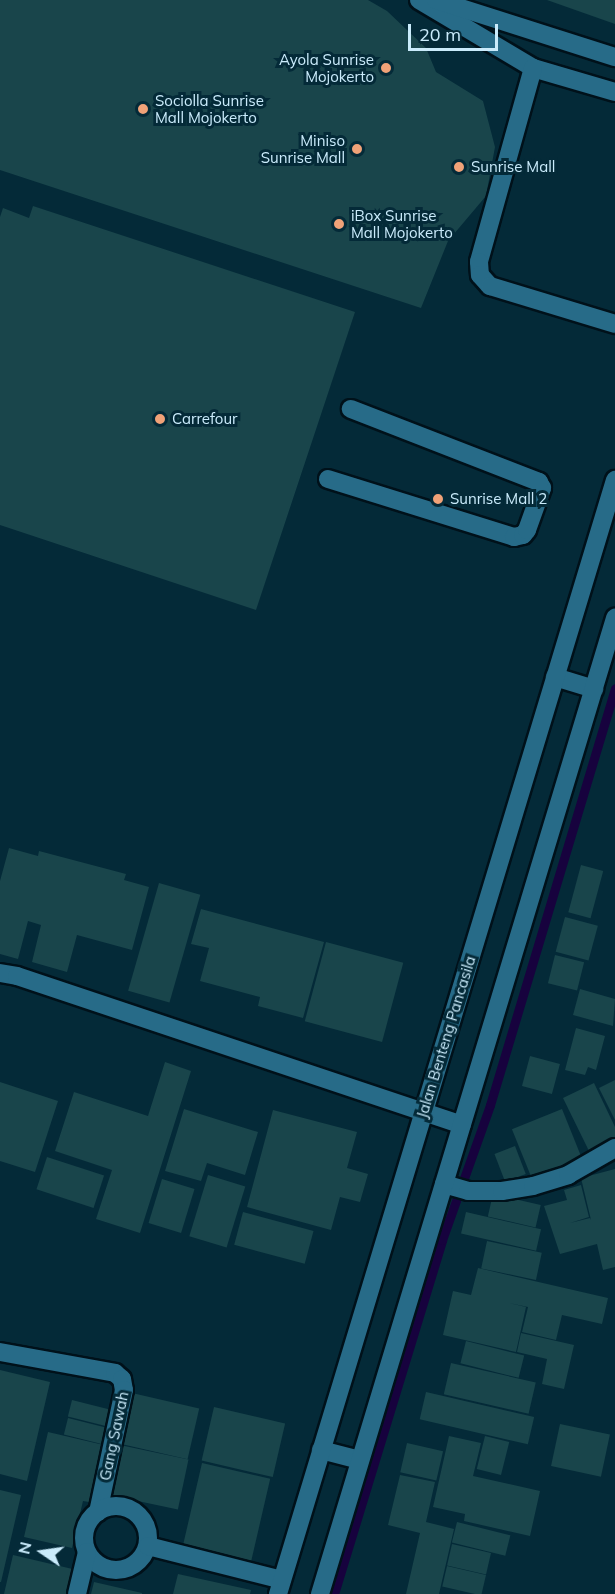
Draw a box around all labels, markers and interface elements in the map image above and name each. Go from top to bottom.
scale bar [411,12,501,50]
text: 20 m [419,23,461,46]
place label: Ayola Sunrise Mojokerto [279,50,374,85]
marker: Ayola Sunrise Mojokerto [379,61,393,75]
place label: Sociolla Sunrise Mall Mojokerto [155,91,264,126]
marker: Sociolla Sunrise Mall Mojokerto [136,102,150,116]
place label: Miniso Sunrise Mall [261,131,345,166]
marker: Miniso Sunrise Mall [350,142,364,156]
place label: Sunrise Mall [471,158,555,176]
marker: Sunrise Mall [452,160,466,174]
place label: iBox Sunrise Mall Mojokerto [351,206,453,241]
marker: iBox Sunrise Mall Mojokerto [332,217,346,231]
place label: Carrefour [172,410,237,428]
marker: Carrefour [153,412,167,426]
place label: Sunrise Mall 2 [450,490,547,508]
marker: Sunrise Mall 2 [431,492,445,506]
street label: Jalan Benteng Pancasila [413,954,479,1120]
street label: Gang Sawah [96,1390,132,1482]
north arrow [12,1522,72,1582]
text: N [13,1540,36,1556]

